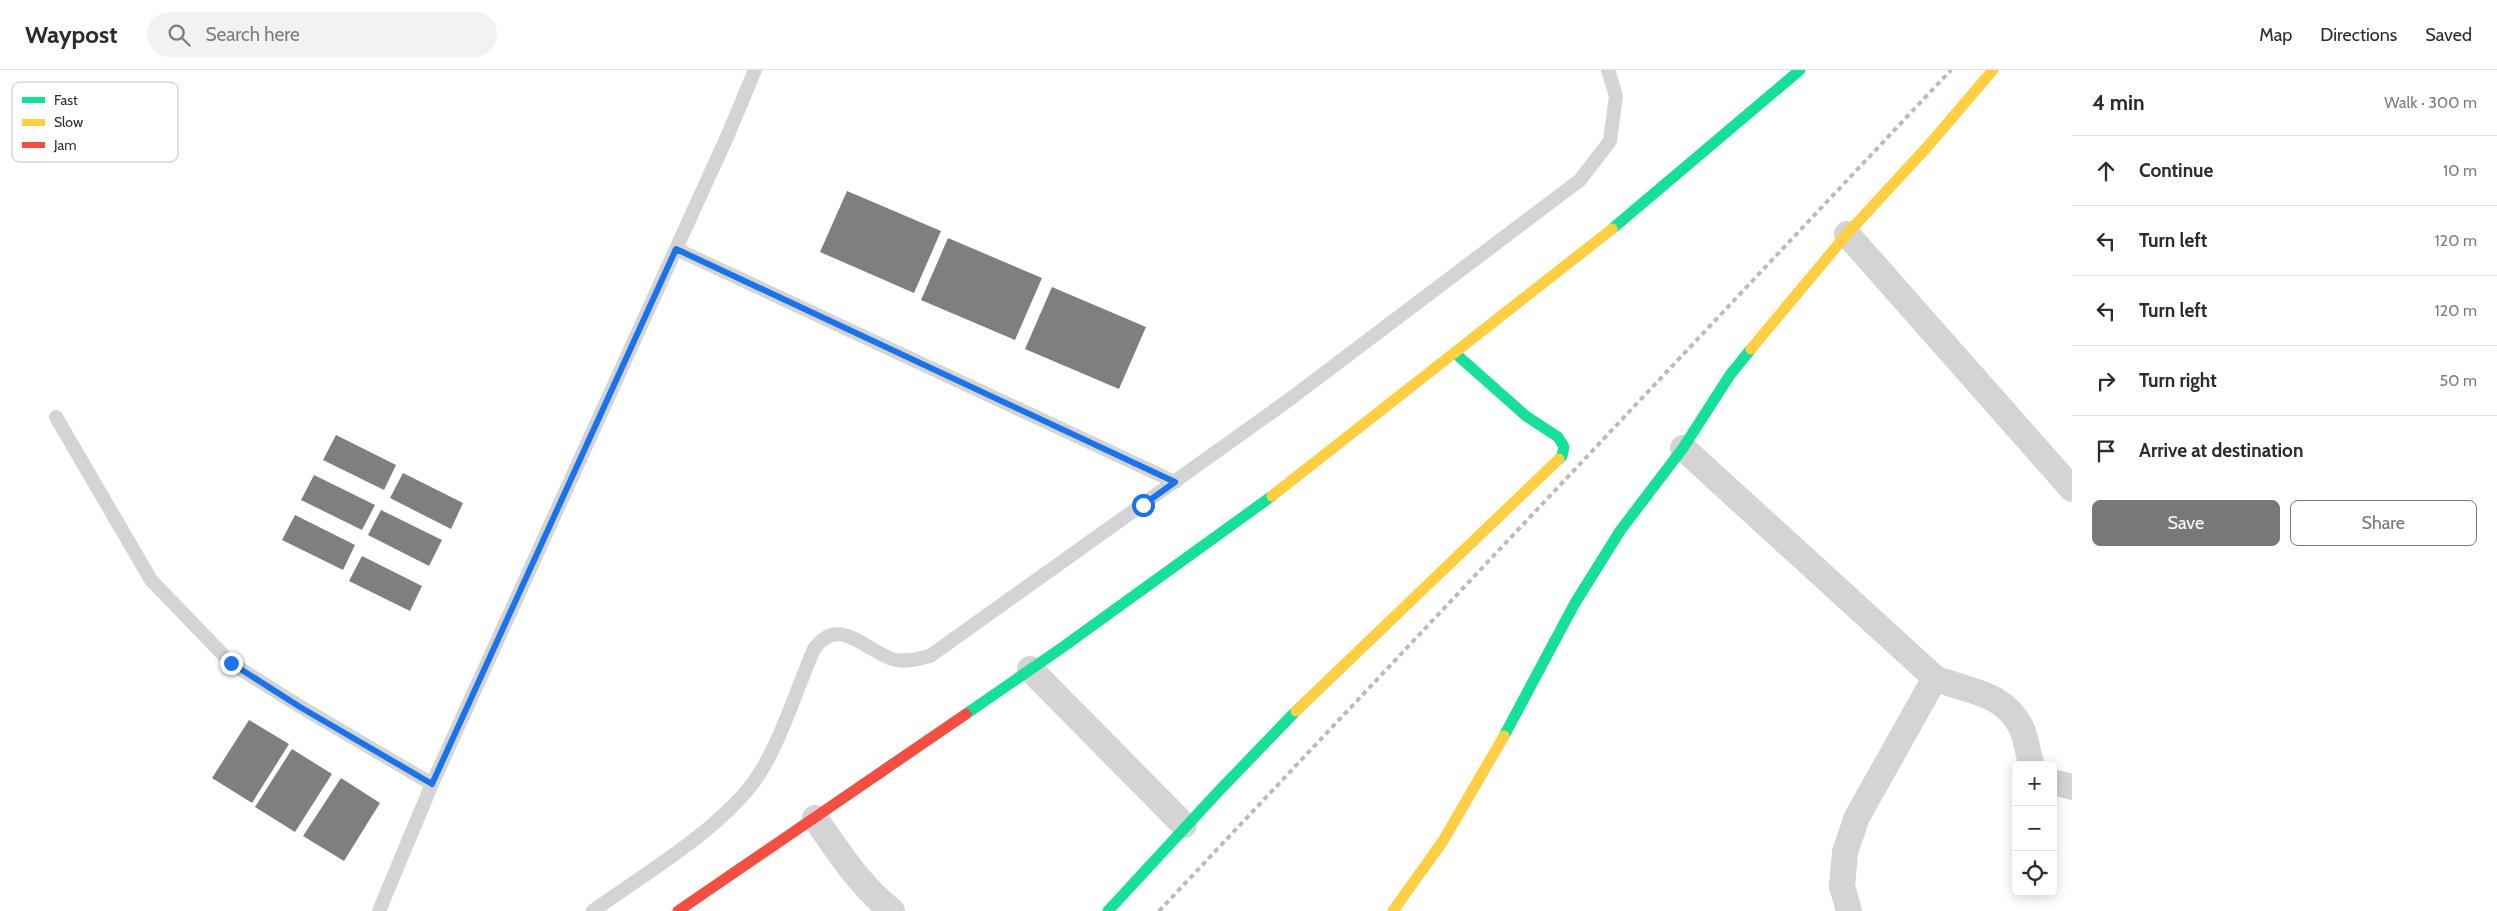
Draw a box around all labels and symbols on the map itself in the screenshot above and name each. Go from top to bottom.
legend [12,82,178,162]
text: Fast [54,91,78,109]
text: Slow [54,113,83,131]
text: Jam [53,136,76,154]
route start [1132,494,1155,517]
route end [220,652,243,675]

